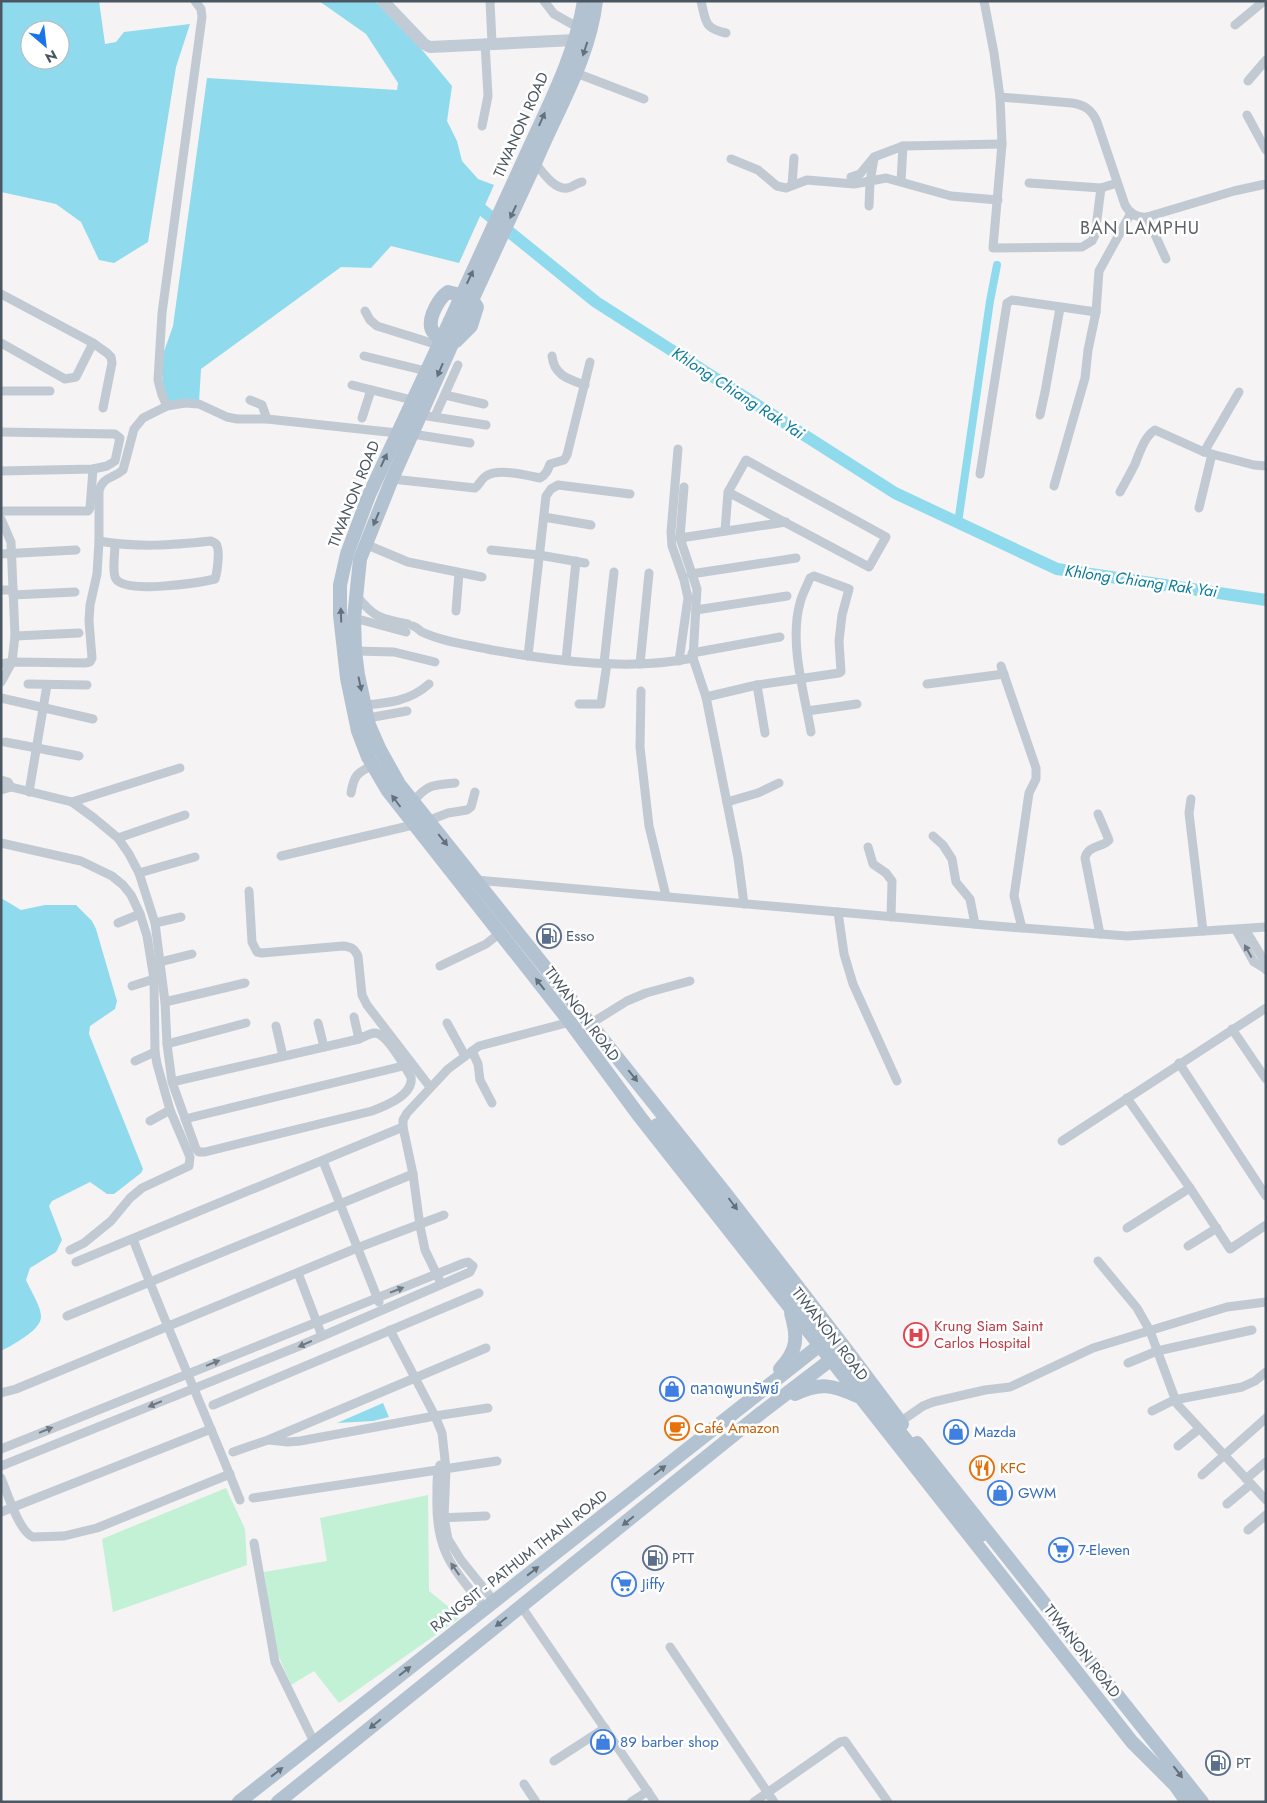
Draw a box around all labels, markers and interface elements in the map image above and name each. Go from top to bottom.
north arrow [20,20,70,70]
one-way arrow [581,41,588,56]
text: N [41,45,61,68]
street label: TIWANON ROAD [488,69,554,181]
one-way arrow [538,112,546,126]
one-way arrow [508,205,516,219]
district label: BAN LAMPHU [1080,215,1200,241]
one-way arrow [466,269,474,284]
water label: Khlong Chiang Rak Yai [667,342,809,445]
one-way arrow [436,363,444,378]
street label: TIWANON ROAD [323,437,385,551]
one-way arrow [380,453,389,468]
one-way arrow [371,512,379,526]
water label: Khlong Chiang Rak Yai [1063,559,1220,603]
one-way arrow [336,607,344,623]
one-way arrow [356,676,364,692]
one-way arrow [390,795,401,808]
one-way arrow [438,834,449,847]
fuel station icon: Esso [536,923,562,949]
place label: Esso [566,925,595,947]
one-way arrow [1244,944,1252,958]
street label: TIWANON ROAD [539,962,625,1066]
one-way arrow [534,977,545,990]
one-way arrow [627,1070,638,1083]
one-way arrow [728,1197,739,1210]
street label: TIWANON ROAD [786,1283,874,1385]
one-way arrow [390,1285,404,1293]
place label: Krung Siam Saint Carlos Hospital [934,1315,1043,1354]
hospital icon: Krung Siam Saint Carlos Hospital [903,1322,929,1348]
one-way arrow [298,1340,312,1348]
one-way arrow [206,1359,221,1366]
shop icon: ตลาดพูนทรัพย์ [659,1376,685,1402]
place label: ตลาดพูนทรัพย์ [690,1378,779,1400]
one-way arrow [148,1401,162,1409]
cafe icon: Café Amazon [664,1415,690,1441]
place label: Café Amazon [694,1417,780,1439]
shop icon: Mazda [943,1419,969,1445]
place label: Mazda [974,1421,1016,1443]
one-way arrow [39,1426,54,1434]
restaurant icon: KFC [969,1455,995,1481]
place label: KFC [1000,1457,1026,1479]
one-way arrow [653,1465,666,1476]
shop icon: GWM [987,1480,1013,1506]
place label: GWM [1018,1482,1056,1504]
street label: RANGSIT - PATHUM THANI ROAD [426,1485,612,1637]
one-way arrow [622,1515,635,1526]
supermarket icon: 7-Eleven [1048,1537,1074,1563]
place label: 7-Eleven [1078,1539,1130,1561]
fuel station icon: PTT [642,1545,668,1571]
place label: PTT [672,1547,694,1569]
one-way arrow [450,1563,460,1576]
one-way arrow [526,1565,539,1576]
supermarket icon: Jiffy [611,1571,637,1597]
place label: Jiffy [640,1573,665,1595]
street label: TIWANON ROAD [1038,1600,1126,1702]
one-way arrow [495,1617,508,1628]
one-way arrow [398,1666,411,1677]
one-way arrow [368,1719,381,1730]
shop icon: 89 barber shop [590,1729,616,1755]
place label: 89 barber shop [620,1731,719,1753]
fuel station icon: PT [1205,1750,1231,1776]
place label: PT [1236,1752,1251,1774]
one-way arrow [1173,1765,1184,1778]
one-way arrow [270,1766,283,1777]

